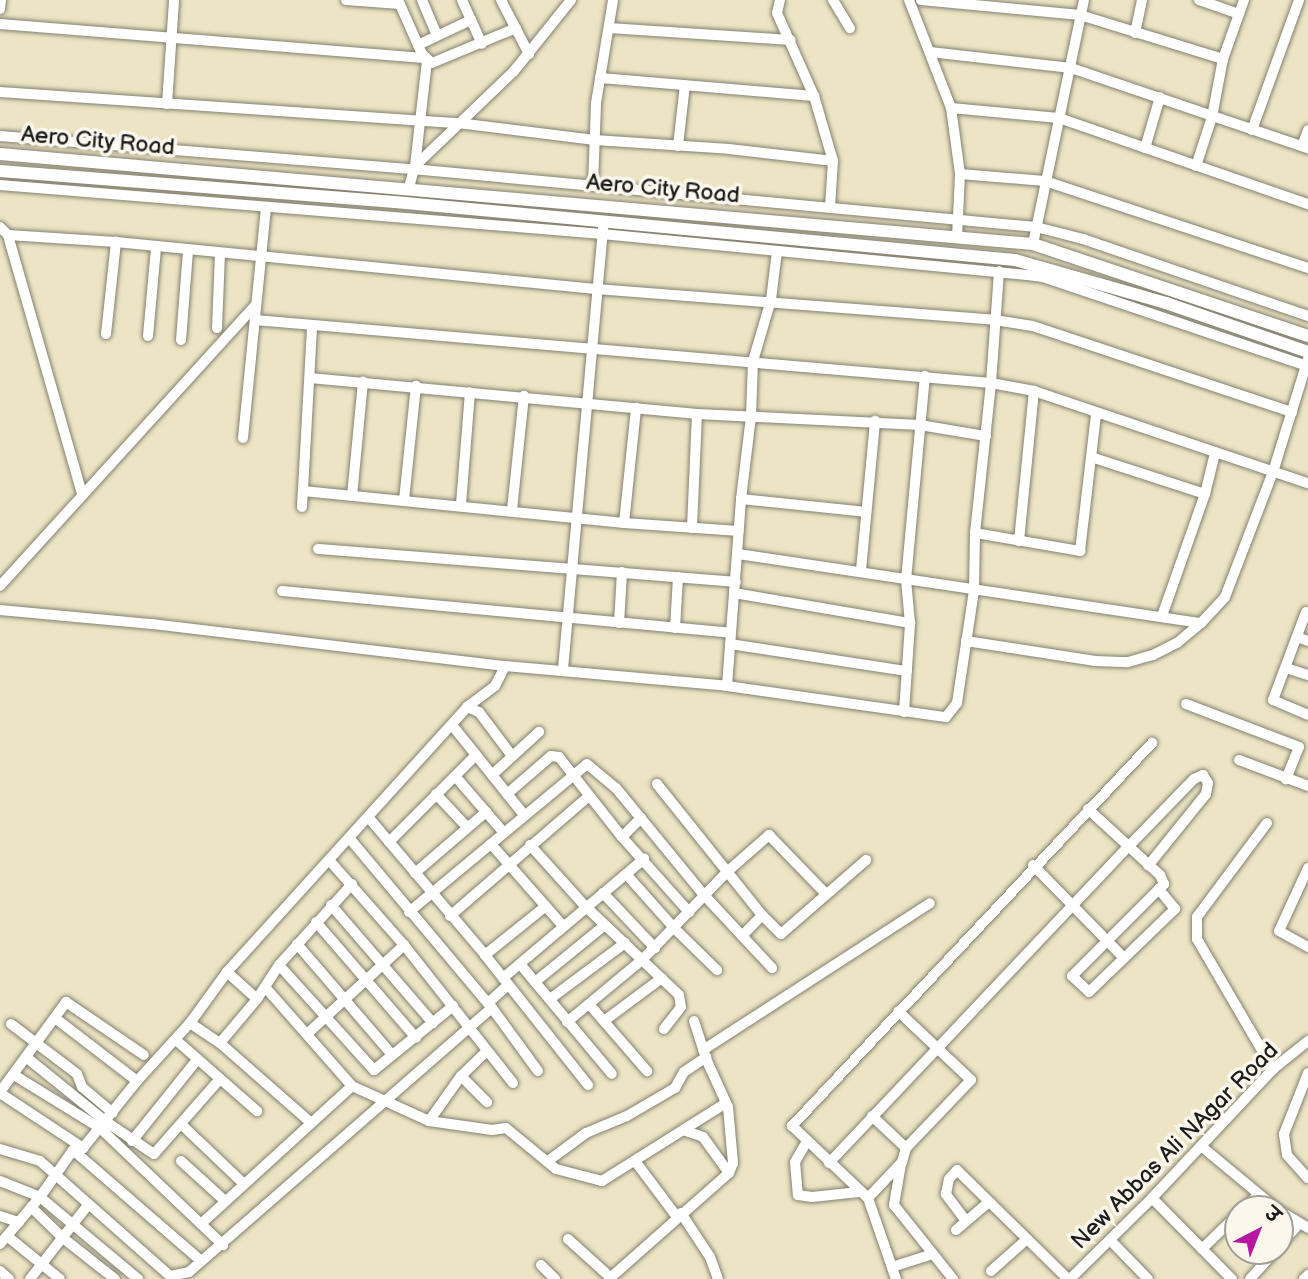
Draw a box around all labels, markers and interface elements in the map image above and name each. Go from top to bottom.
street label: Aero City Road [19,120,177,162]
street label: Aero City Road [584,168,742,210]
street label: New Abbas Ali NAgar Road [1066,1037,1284,1255]
north arrow [1224,1195,1294,1265]
text: उ [1260,1203,1284,1228]

